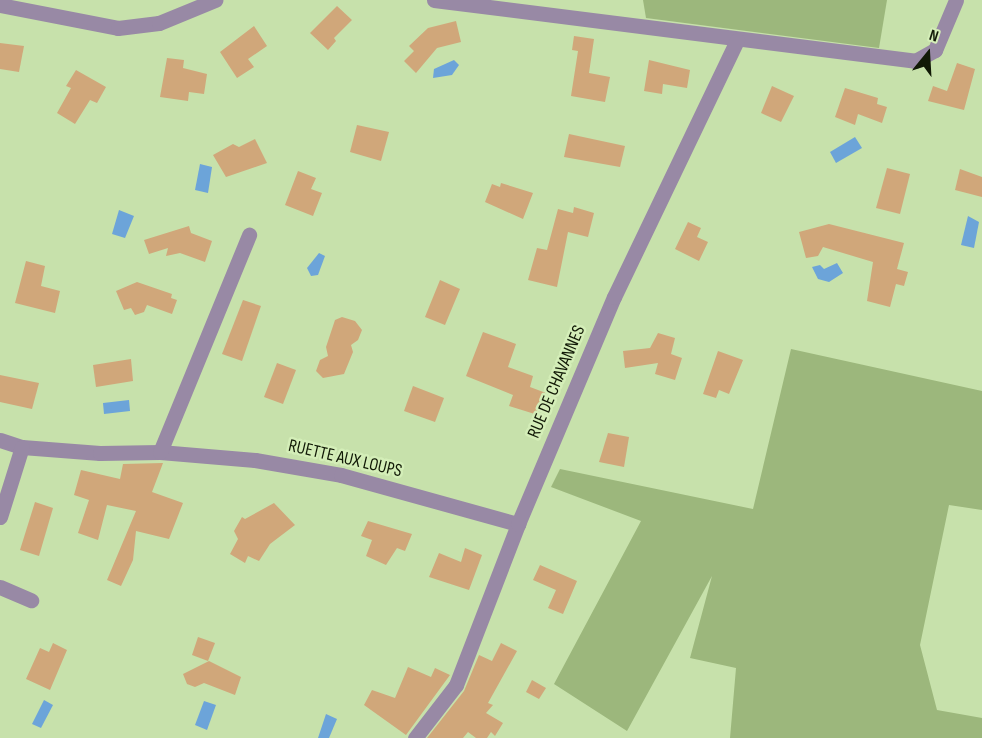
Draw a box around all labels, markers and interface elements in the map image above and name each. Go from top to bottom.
north arrow [898,24,958,84]
text: N [927,26,941,47]
street label: RUE DE CHAVANNES [524,322,590,442]
street label: RUETTE AUX LOUPS [286,435,404,483]

